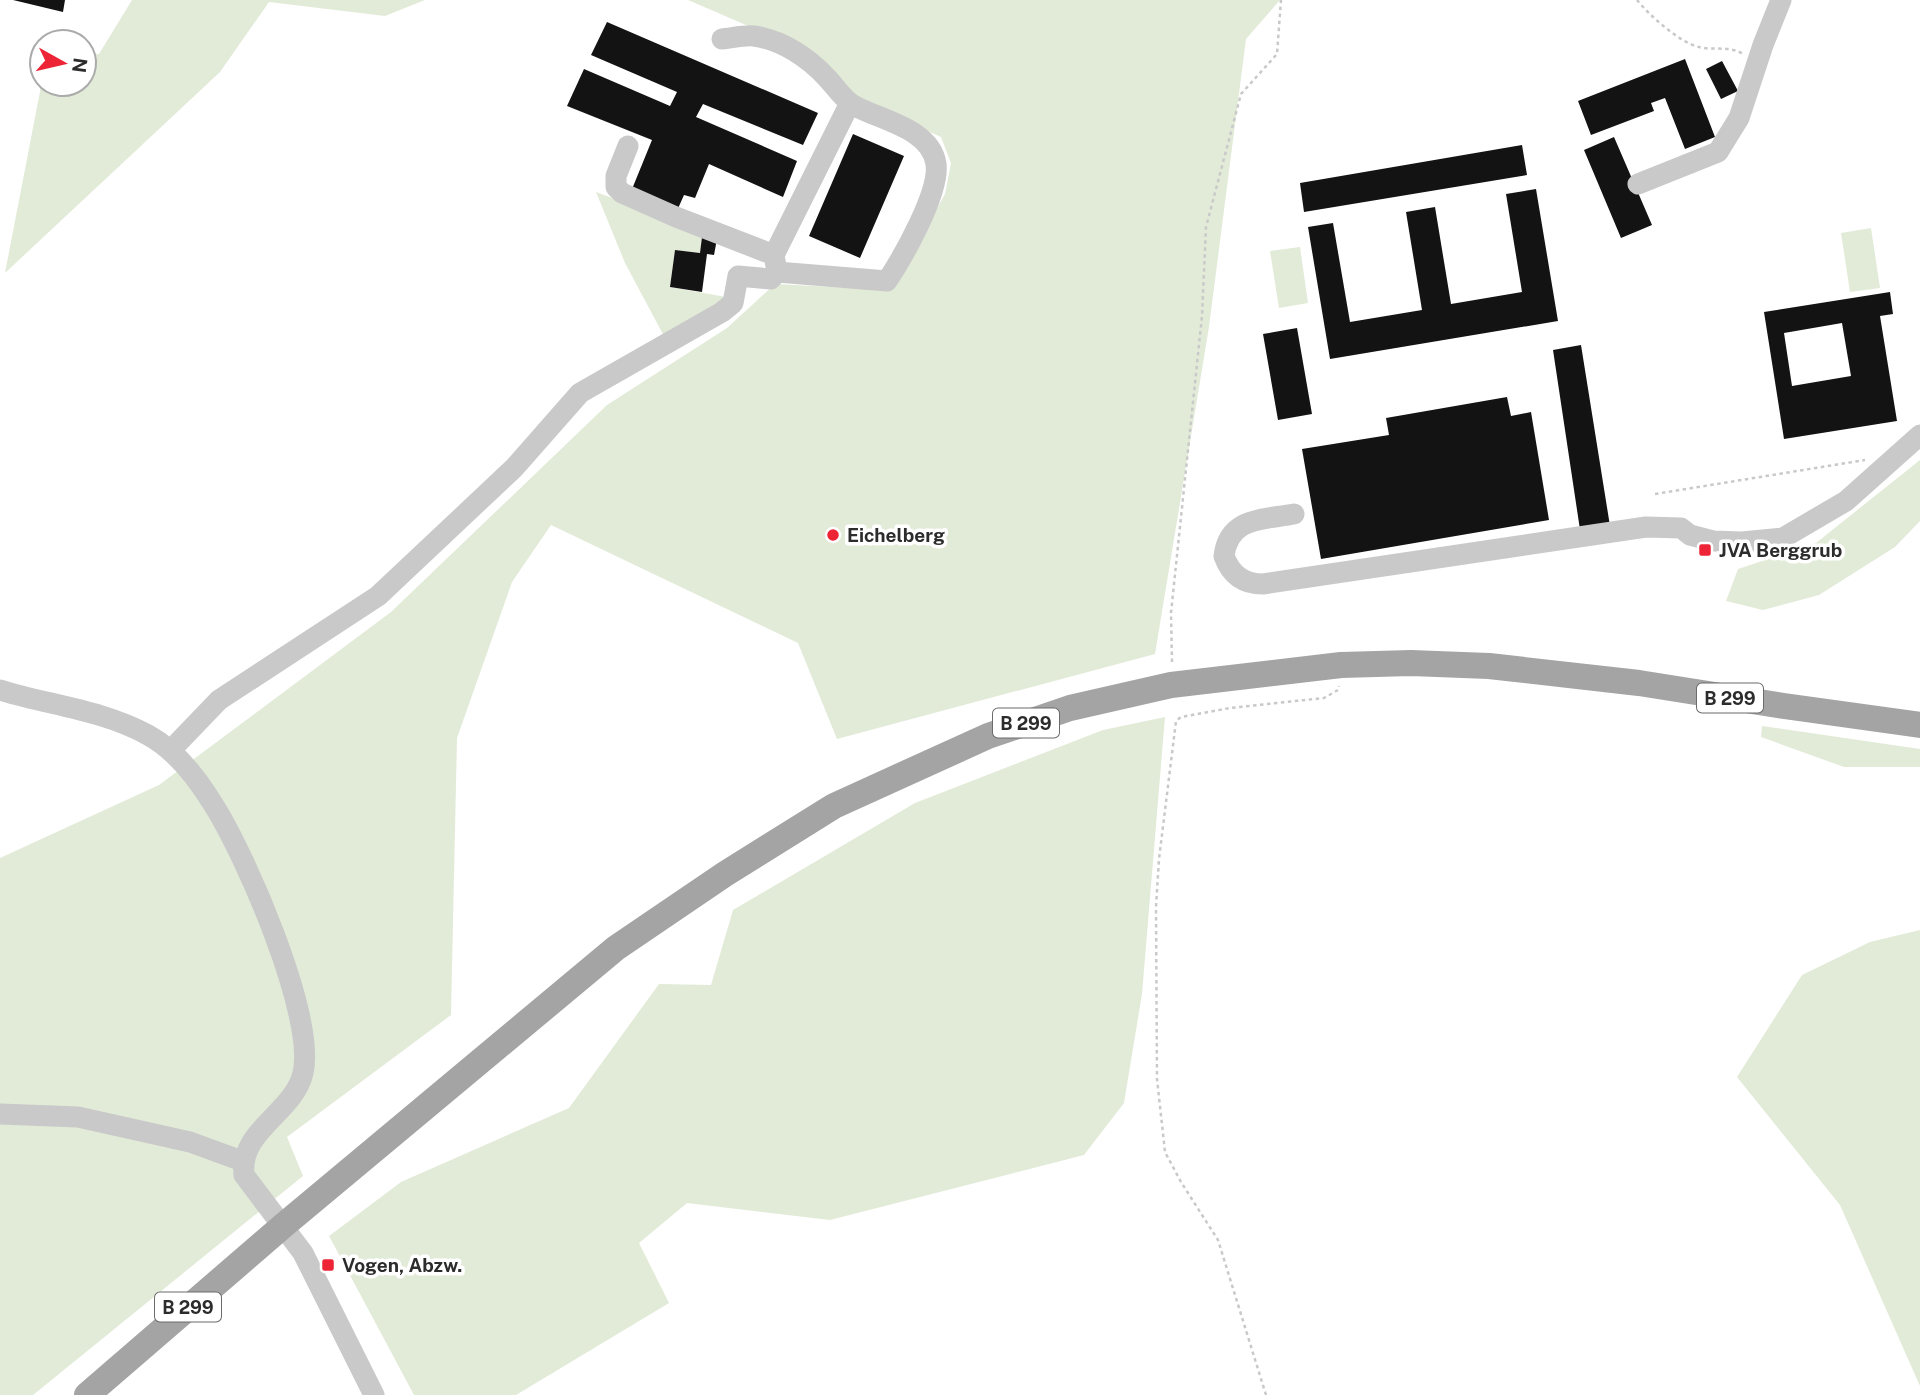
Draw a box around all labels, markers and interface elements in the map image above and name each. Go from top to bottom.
north arrow [28,28,98,98]
text: N [68,56,92,74]
place label: Eichelberg [847,524,945,546]
marker: Eichelberg [825,527,841,543]
place label: JVA Berggrub [1719,539,1842,561]
marker: JVA Berggrub [1697,542,1713,558]
road number: B 299 [1697,684,1763,712]
road number: B 299 [993,708,1059,738]
place label: Vogen, Abzw. [342,1254,462,1276]
marker: Vogen, Abzw. [320,1257,336,1273]
road number: B 299 [155,1292,221,1322]

